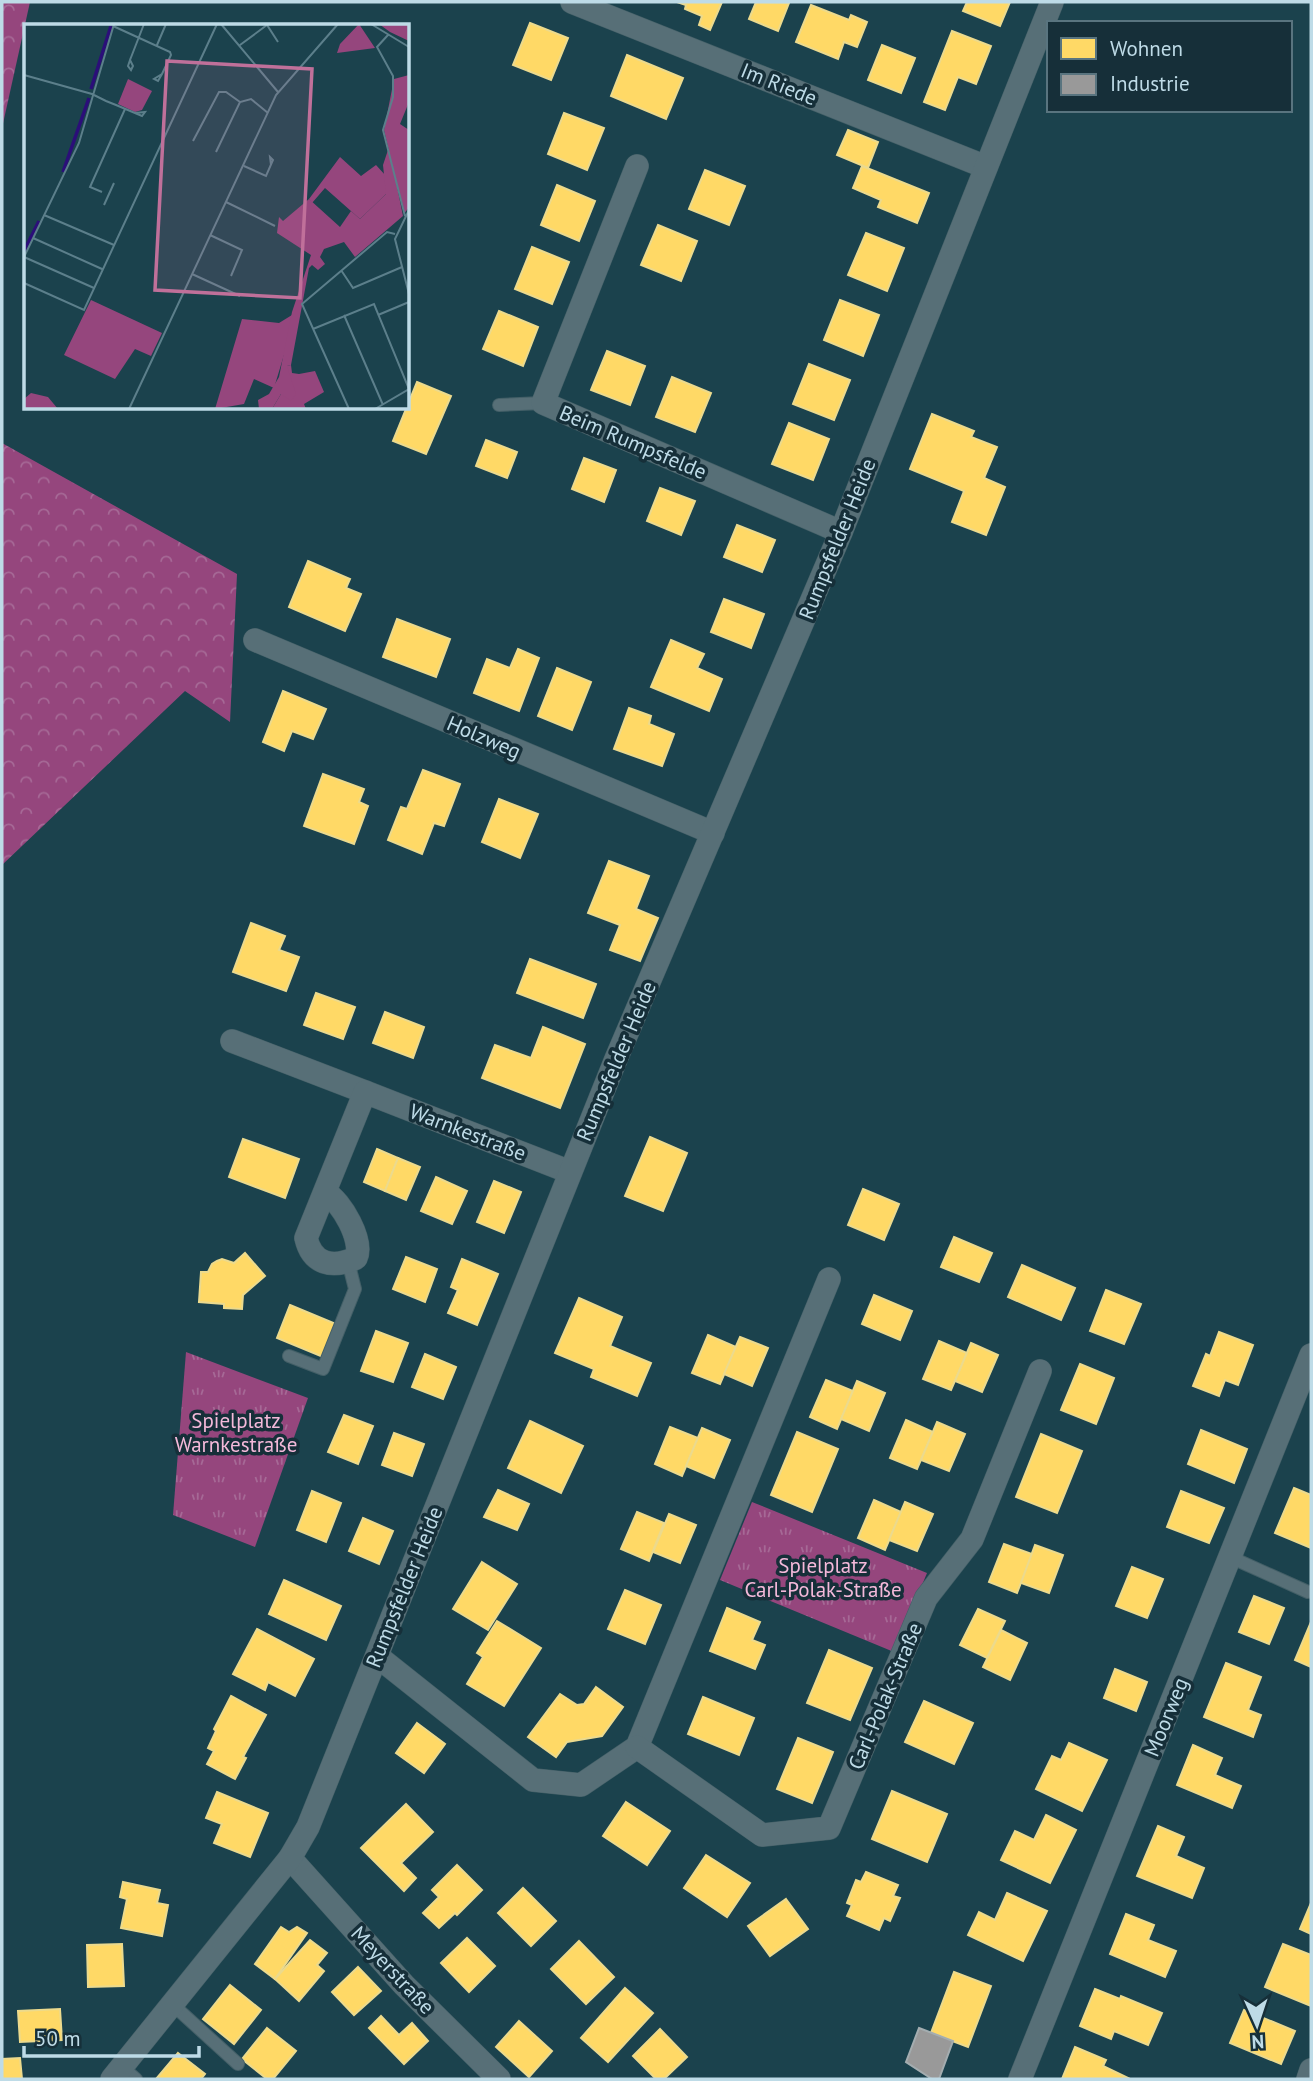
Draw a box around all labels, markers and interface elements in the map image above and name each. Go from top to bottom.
legend [1047,21,1292,112]
inset map [24,24,410,410]
text: Wohnen [1110,35,1183,62]
street label: Im Riede [737,57,821,111]
text: Industrie [1110,70,1190,97]
street label: Beim Rumpsfelde [555,399,711,485]
street label: Rumpsfelder Heide [792,455,882,623]
street label: Holzweg [443,709,525,765]
street label: Rumpsfelder Heide [570,977,662,1145]
street label: Warnkestraße [406,1097,530,1167]
park label: Spielplatz Warnkestraße [175,1407,297,1458]
street label: Rumpsfelder Heide [359,1503,449,1671]
park label: Spielplatz Carl-Polak-Straße [744,1552,902,1603]
street label: Carl-Polak-Straße [842,1618,928,1774]
street label: Moorweg [1138,1673,1194,1761]
street label: Meyerstraße [345,1920,441,2020]
north arrow [1222,1990,1292,2060]
scale bar [24,2014,200,2058]
text: 50 m [35,2025,81,2052]
text: N [1251,2030,1265,2054]

